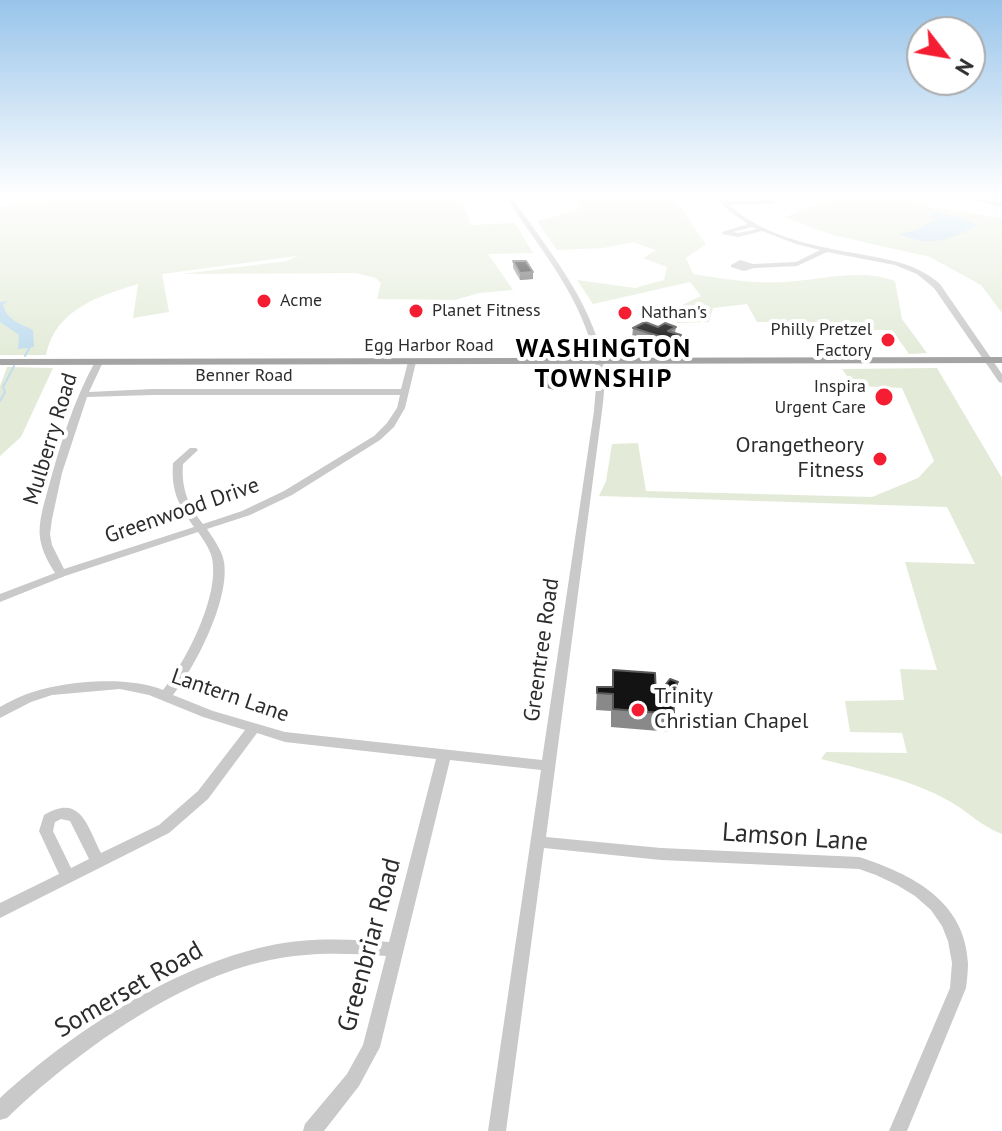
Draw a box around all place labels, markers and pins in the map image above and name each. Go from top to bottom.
place label: Acme [280,290,322,312]
marker: Acme [255,292,273,310]
place label: Planet Fitness [432,300,541,322]
marker: Planet Fitness [407,302,425,320]
place label: Nathan's [641,302,707,324]
marker: Nathan's [616,304,634,322]
place label: Philly Pretzel Factory [771,319,872,362]
marker: Philly Pretzel Factory [879,331,897,349]
place label: Inspira Urgent Care [774,376,866,418]
marker: Inspira Urgent Care [873,386,895,408]
place label: Orangetheory Fitness [736,433,864,484]
marker: Orangetheory Fitness [871,450,889,468]
place label: Trinity Christian Chapel [654,684,808,736]
marker: Trinity Christian Chapel [629,701,647,719]

